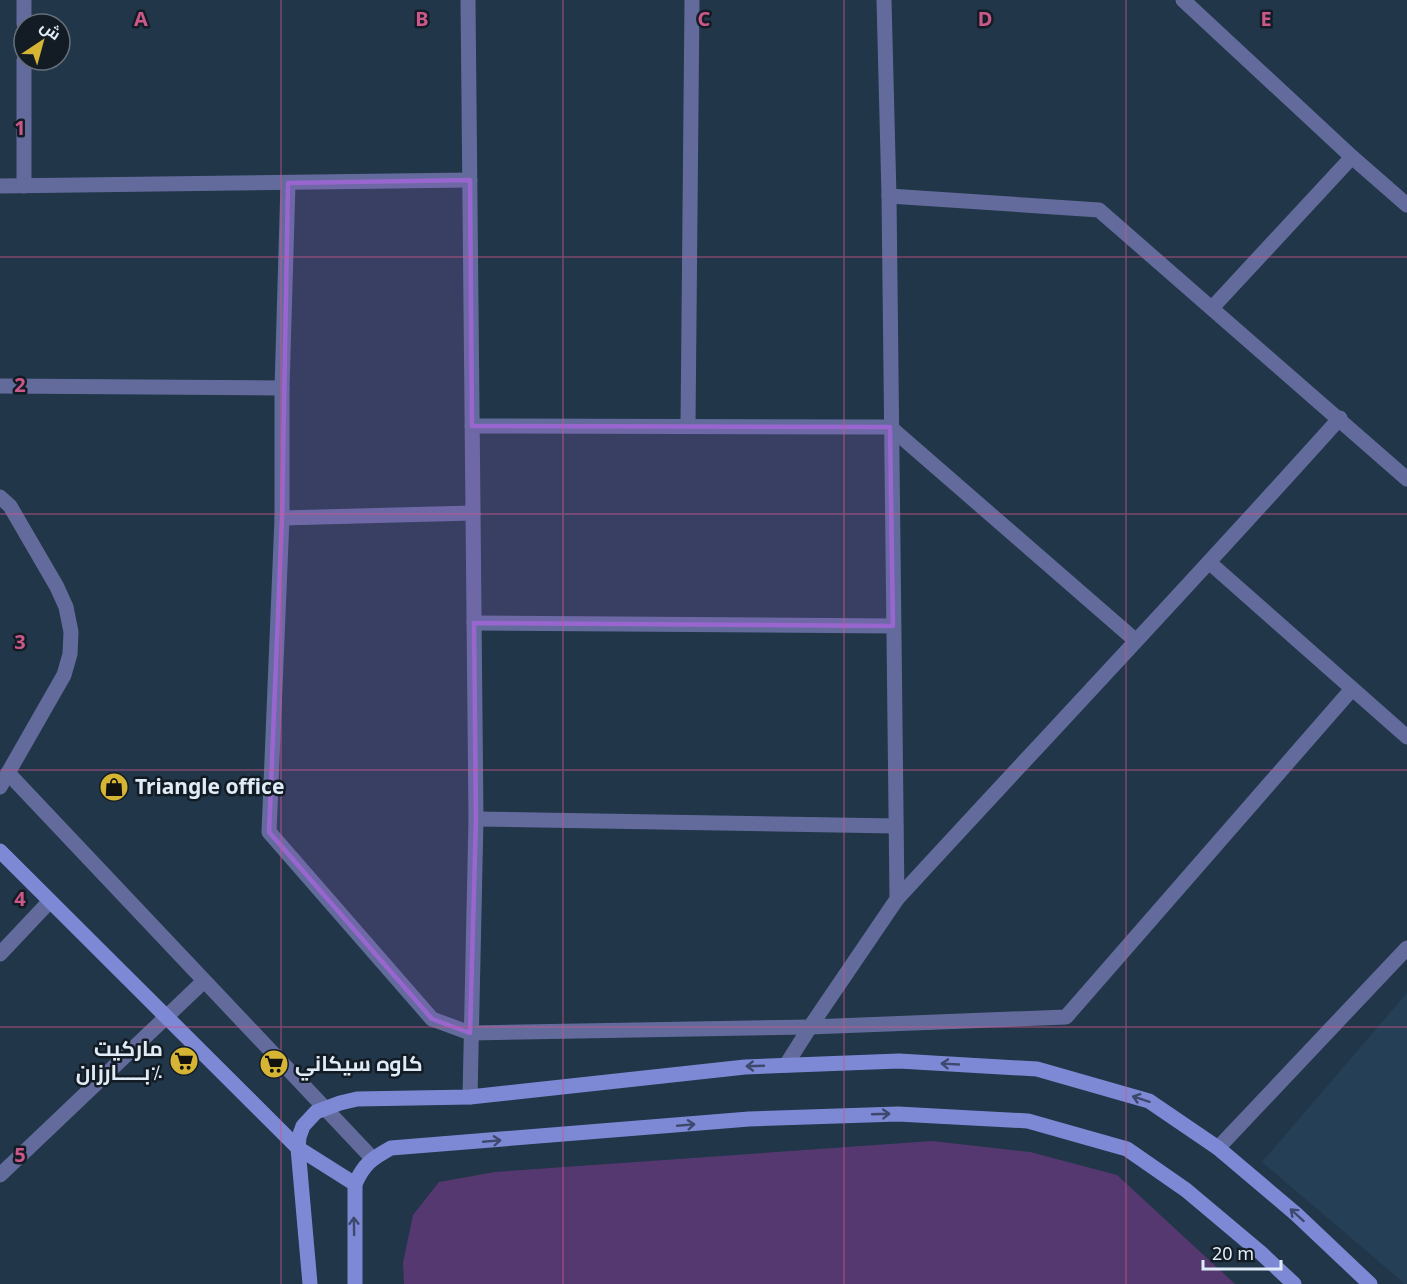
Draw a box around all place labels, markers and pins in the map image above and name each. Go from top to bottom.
shop icon: Triangle office [98,771,130,803]
place label: Triangle office [135,772,284,800]
place label: ماركیت بـــــارزان٪ [76,1034,163,1086]
supermarket icon: ماركیت بـــــارزان٪ [168,1045,200,1077]
supermarket icon: كاوه سيكاني [258,1048,290,1080]
place label: كاوه سيكاني [295,1049,423,1081]

